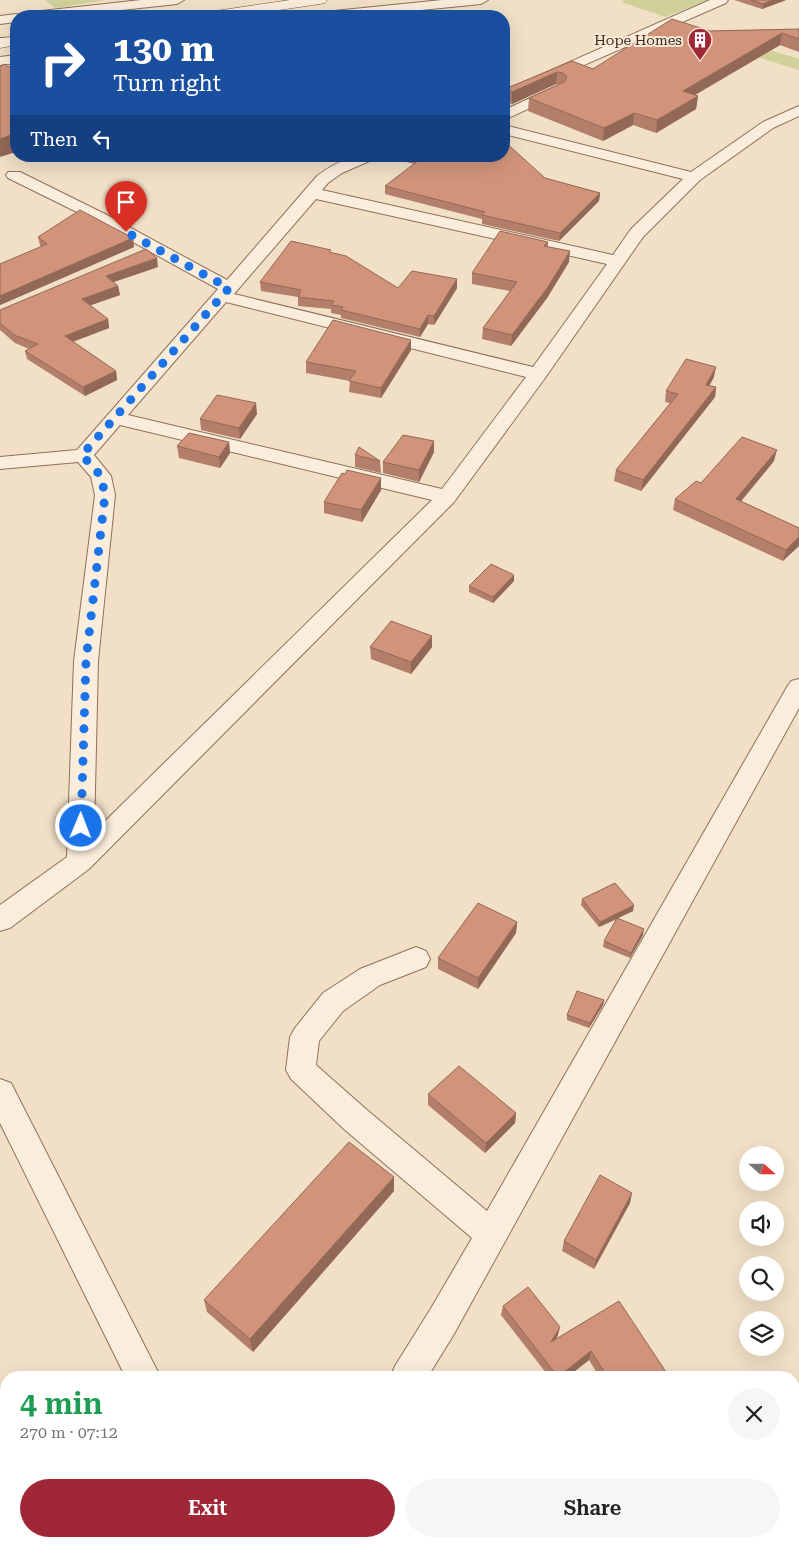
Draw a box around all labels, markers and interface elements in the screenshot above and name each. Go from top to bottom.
building icon: Hope Homes [687,27,713,61]
text: 130 m [113,29,214,70]
icon: right [30,30,95,95]
place label: Hope Homes [594,32,682,48]
text: Turn right [113,71,221,96]
icon: left [88,125,116,153]
text: Then [30,128,78,151]
pin [105,181,147,232]
icon: arrive [112,188,140,216]
position arrow [54,799,106,851]
north arrow [739,1146,784,1191]
map controls [739,1146,784,1356]
button: sound [739,1201,784,1246]
button: search [739,1256,784,1301]
button: layers [739,1311,784,1356]
text: 4 min [20,1386,103,1421]
button: close [728,1388,780,1440]
text: 270 m · 07:12 [20,1423,118,1442]
button: Exit [20,1479,395,1537]
button: Share [405,1479,780,1537]

